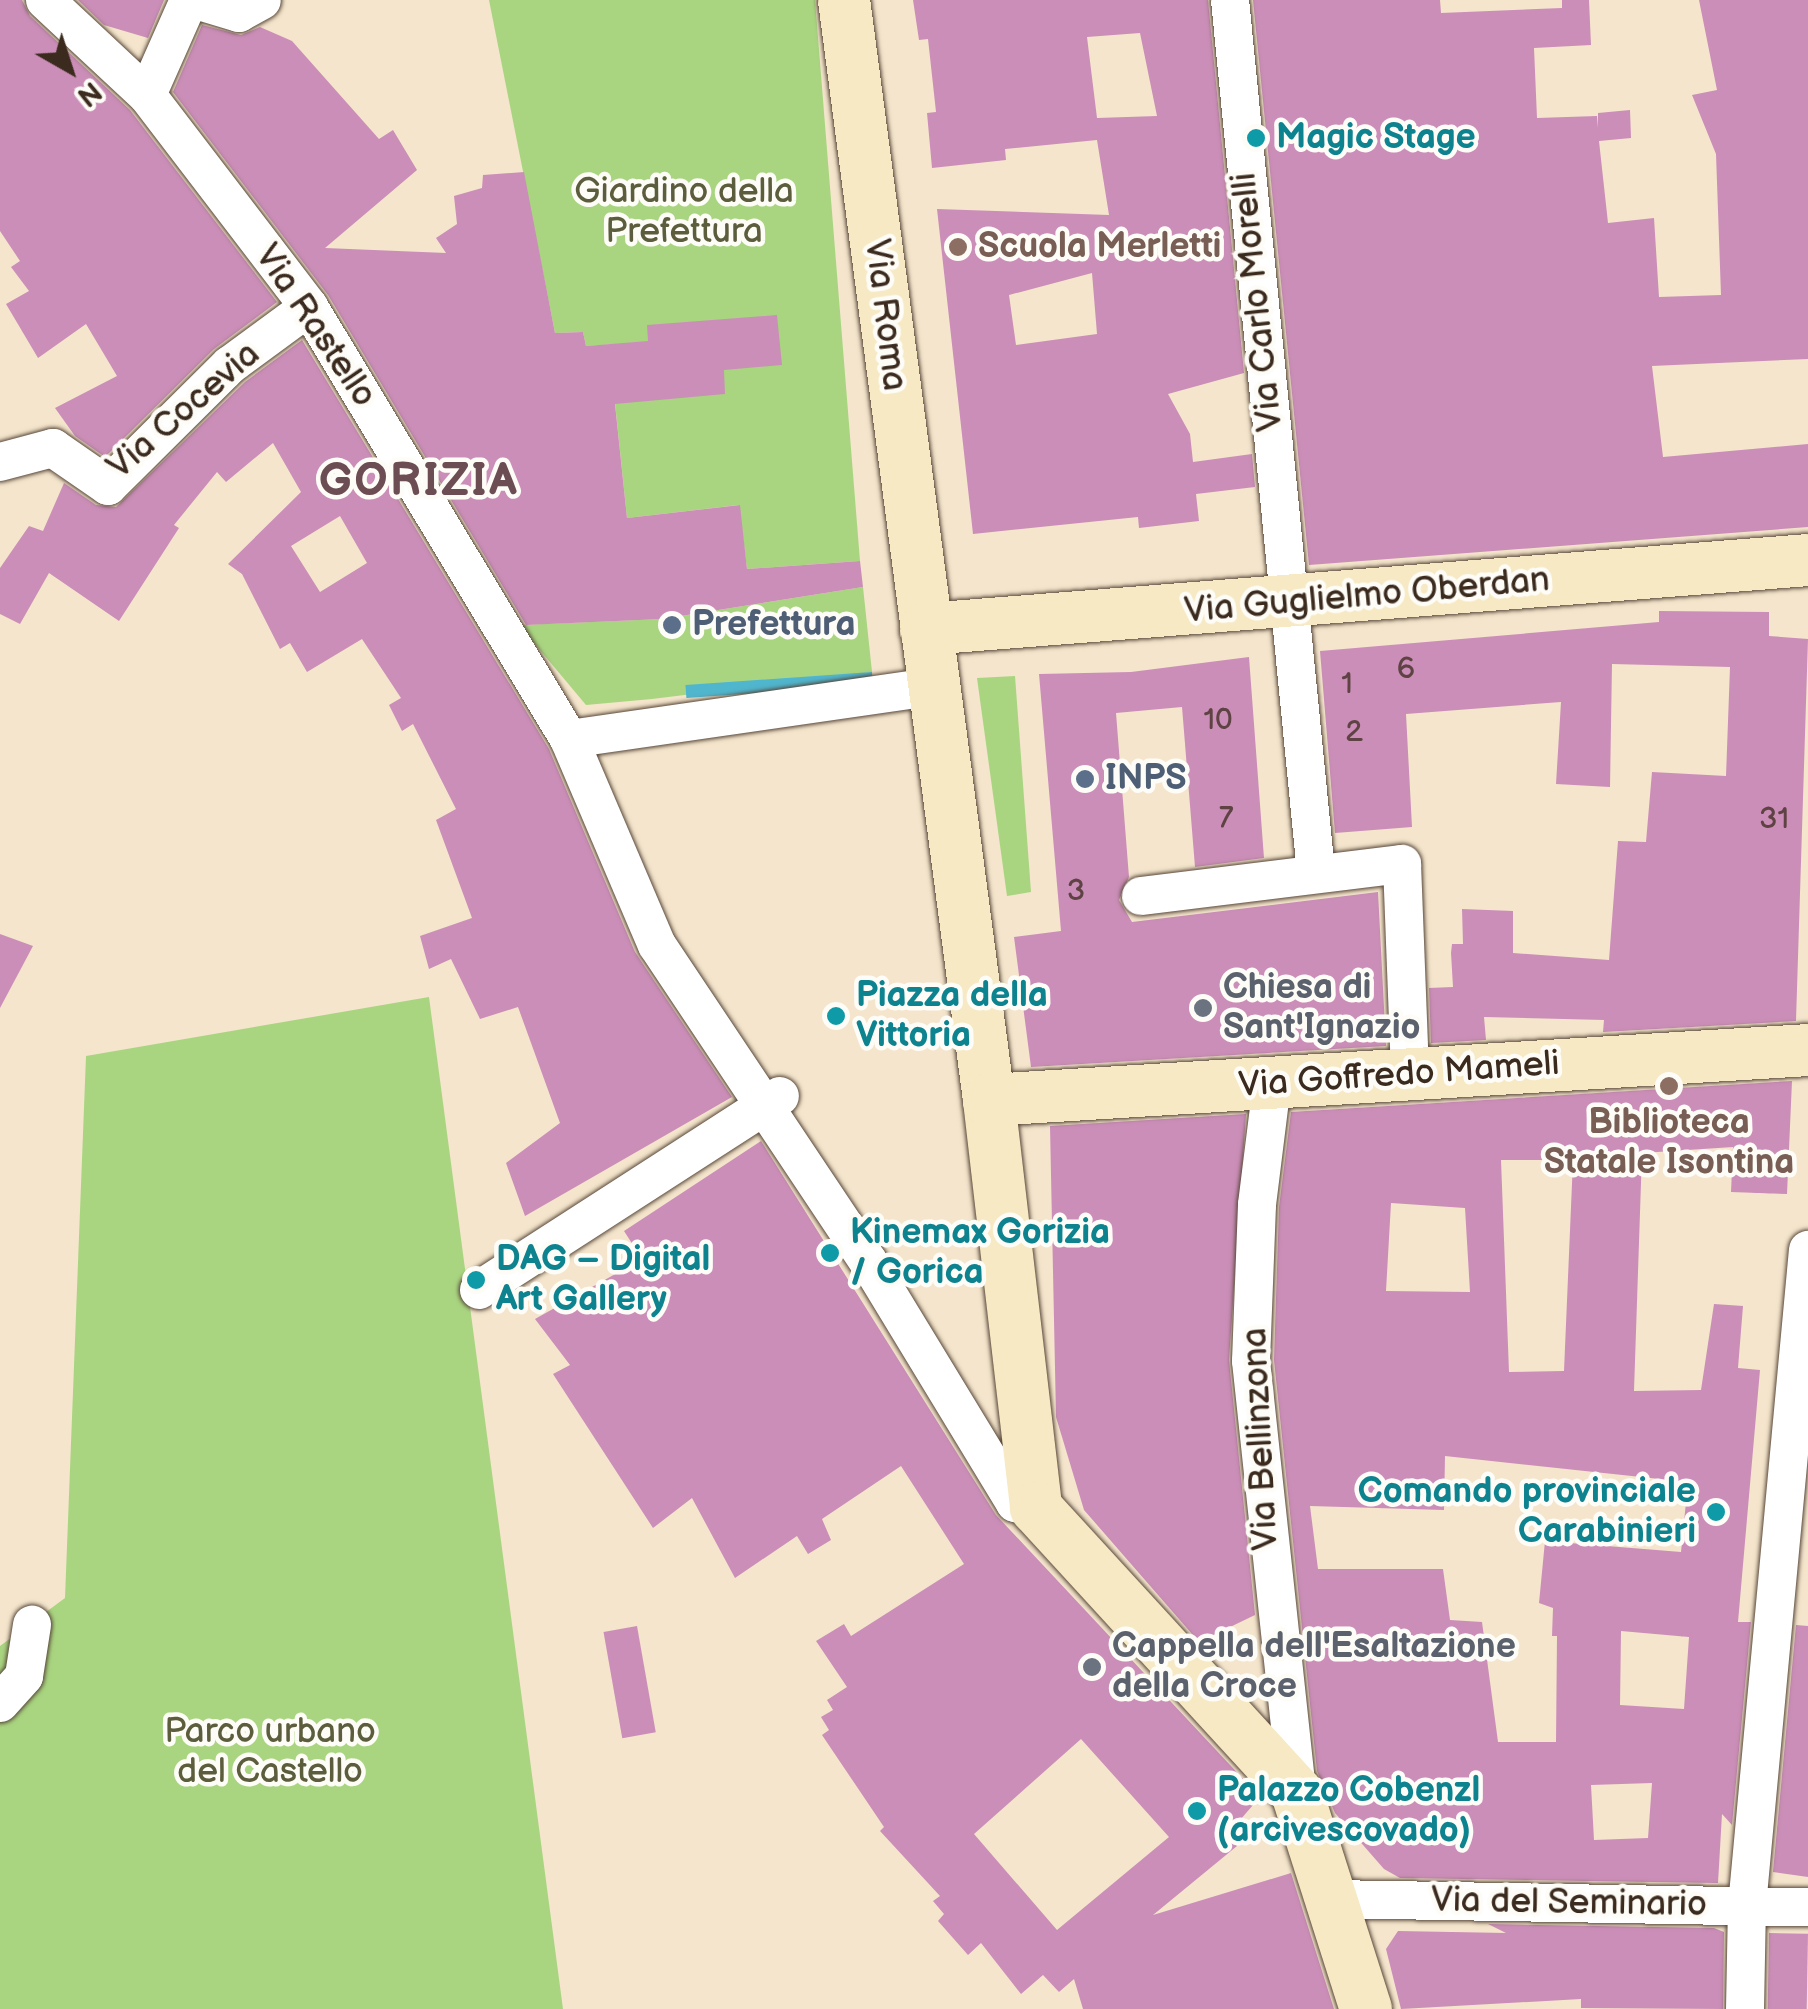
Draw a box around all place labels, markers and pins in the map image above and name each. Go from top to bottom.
place label: Magic Stage [1276,117,1476,159]
marker: Magic Stage [1245,127,1267,149]
place label: Scuola Merletti [978,226,1221,268]
marker: Scuola Merletti [947,236,969,258]
place label: Prefettura [692,604,856,646]
marker: Prefettura [661,614,683,636]
place label: INPS [1105,758,1186,800]
marker: INPS [1074,768,1096,790]
place label: Chiesa di Sant'Ignazio [1223,967,1420,1049]
place label: Piazza della Vittoria [856,975,1048,1057]
marker: Chiesa di Sant'Ignazio [1192,997,1214,1019]
marker: Piazza della Vittoria [825,1005,847,1027]
marker: Biblioteca Statale Isontina [1658,1075,1680,1097]
place label: Biblioteca Statale Isontina [1544,1102,1794,1184]
place label: Kinemax Gorizia / Gorica [850,1212,1110,1294]
place label: DAG – Digital Art Gallery [496,1239,710,1321]
marker: Kinemax Gorizia / Gorica [819,1242,841,1264]
marker: DAG – Digital Art Gallery [465,1269,487,1291]
place label: Comando provinciale Carabinieri [1358,1471,1696,1553]
marker: Comando provinciale Carabinieri [1705,1501,1727,1523]
place label: Cappella dell'Esaltazione della Croce [1112,1626,1516,1708]
marker: Cappella dell'Esaltazione della Croce [1081,1656,1103,1678]
place label: Palazzo Cobenzl (arcivescovado) [1217,1770,1480,1852]
marker: Palazzo Cobenzl (arcivescovado) [1186,1800,1208,1822]

